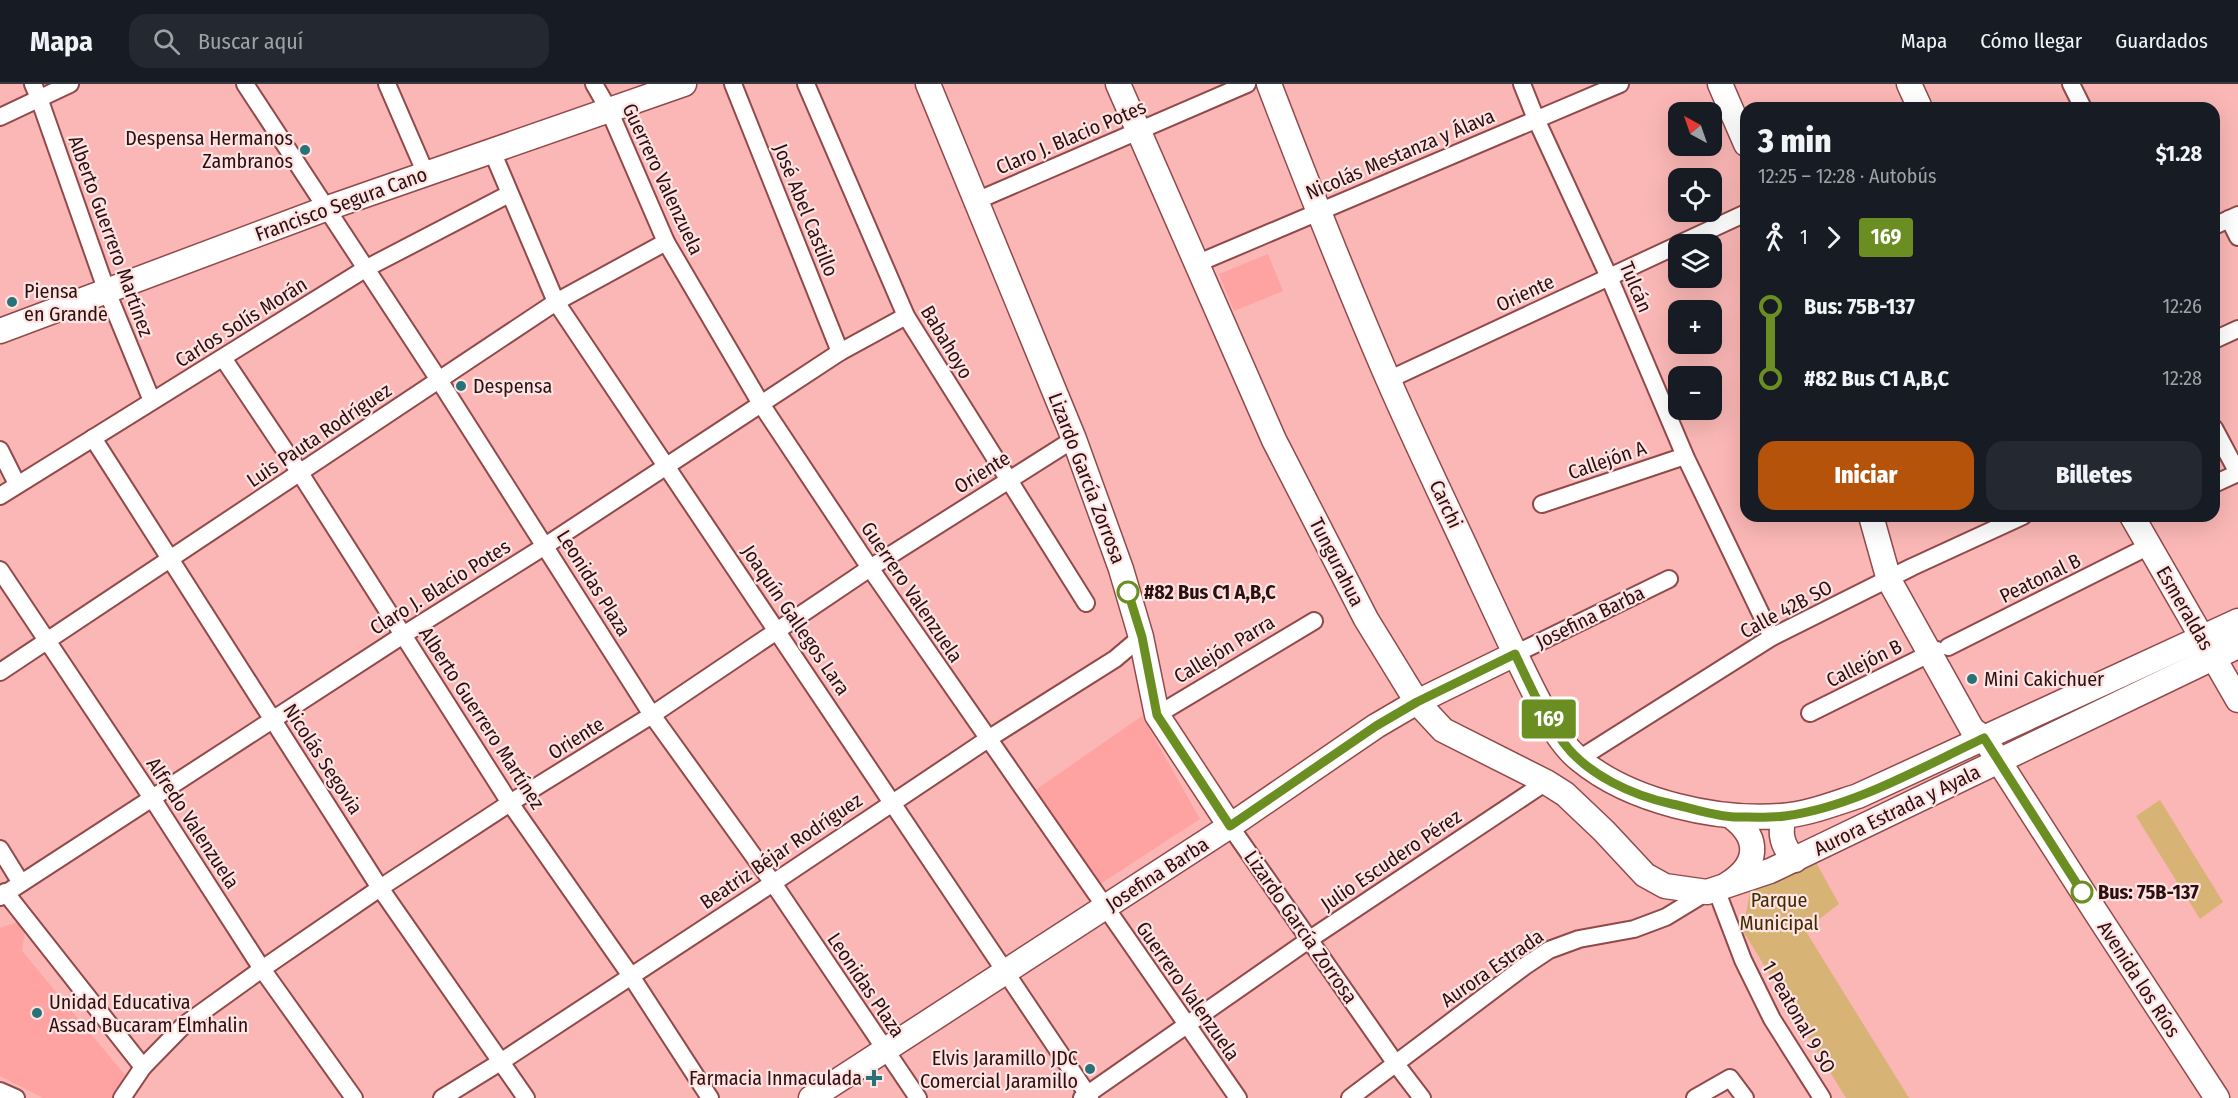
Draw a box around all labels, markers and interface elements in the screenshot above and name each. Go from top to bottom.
search box [129,14,549,68]
text: Mapa [30,25,93,58]
icon: search [150,25,183,58]
text: Buscar aquí [198,28,303,55]
text: Mapa [1901,28,1947,54]
text: Cómo llegar [1980,28,2082,54]
text: Guardados [2115,28,2208,54]
street label: Claro J. Blacio Potes [992,95,1150,179]
street label: Guerrero Valenzuela [617,99,709,259]
north arrow [1668,102,1722,156]
map controls [1668,102,1722,420]
street label: Nicolás Mestanza y Álava [1302,103,1498,205]
text: 3 min [1758,121,1831,161]
place label: Despensa Hermanos Zambranos [125,126,293,173]
street label: Alberto Guerrero Martínez [63,132,159,340]
street label: José Abel Castillo [768,140,844,280]
text: $1.28 [2156,140,2202,167]
marker: Despensa Hermanos Zambranos [298,143,312,157]
street label: Francisco Segura Cano [252,162,430,246]
text: 12:25 – 12:28 · Autobús [1758,164,1936,188]
button: locate [1668,168,1722,222]
icon: walk [1758,221,1791,254]
icon: forward [1817,221,1850,254]
text: 169 [1871,224,1901,250]
text: 1 [1800,225,1808,249]
button: layers [1668,234,1722,288]
street label: Tulcán [1615,258,1657,316]
street label: Oriente [1492,269,1558,317]
street label: Carlos Solís Morán [171,272,311,372]
place label: Piensa en Grande [24,279,108,326]
text: Bus: 75B-137 [1804,293,1915,320]
text: 12:26 [2162,294,2202,318]
marker: Piensa en Grande [5,295,19,309]
button: + [1668,300,1722,354]
street label: Babahoyo [916,301,978,383]
text: #82 Bus C1 A,B,C [1804,365,1949,392]
button: − [1668,366,1722,420]
text: 12:28 [2162,366,2202,390]
place label: Despensa [473,374,552,398]
street label: Luis Pauta Rodríguez [242,378,396,492]
marker: Despensa [454,379,468,393]
street label: Lizardo García Zorrosa [1043,389,1131,567]
street label: Callejón A [1565,435,1650,485]
button: Iniciar [1758,441,1974,510]
button: Billetes [1986,441,2202,510]
street label: Oriente [950,446,1014,498]
street label: Carchi [1424,476,1468,532]
street label: Tungurahua [1304,514,1370,610]
street label: Guerrero Valenzuela [856,517,968,667]
street label: Leonidas Plaza [552,525,636,641]
street label: Claro J. Blacio Potes [365,534,515,640]
street label: Joaquín Gallegos Lara [737,540,855,700]
street label: Peatonal B [1996,548,2084,608]
street label: Esmeraldas [2151,562,2219,654]
street label: Calle 42B SO [1736,575,1836,643]
place label: #82 Bus C1 A,B,C [1144,580,1276,604]
street label: Josefina Barba [1532,580,1648,654]
marker: #82 Bus C1 A,B,C [1117,581,1139,603]
street label: Callejón Parra [1169,610,1279,688]
street label: Alberto Guerrero Martínez [414,622,550,814]
street label: Callejón B [1822,634,1906,692]
place label: Mini Cakichuer [1984,667,2104,691]
marker: Mini Cakichuer [1965,672,1979,686]
street label: Nicolás Segovia [278,699,368,819]
line badge: 169 [1514,700,1584,738]
text: 169 [1534,706,1564,732]
street label: Oriente [544,712,608,764]
street label: Alfredo Valenzuela [142,753,244,893]
street label: Aurora Estrada y Ayala [1810,759,1984,861]
street label: Beatriz Béjar Rodríguez [695,788,867,914]
street label: Julio Escudero Pérez [1316,804,1466,916]
street label: Josefina Barba [1101,832,1213,916]
street label: Lizardo García Zorrosa [1239,846,1363,1008]
place label: Bus: 75B-137 [2098,880,2199,904]
marker: Bus: 75B-137 [2071,881,2093,903]
park label: Parque Municipal [1739,888,1819,935]
street label: Avenida los Ríos [2092,916,2186,1042]
street label: Guerrero Valenzuela [1131,917,1245,1065]
street label: Aurora Estrada [1436,924,1548,1012]
street label: Leonidas Plaza [822,928,910,1042]
street label: 1 Peatonal 9 SO [1757,957,1841,1077]
place label: Unidad Educativa Assad Bucaram Elmhalin [49,990,248,1037]
marker: Unidad Educativa Assad Bucaram Elmhalin [30,1006,44,1020]
place label: Elvis Jaramillo JDC Comercial Jaramillo [920,1046,1078,1093]
marker: Elvis Jaramillo JDC Comercial Jaramillo [1083,1062,1097,1076]
place label: Farmacia Inmaculada [689,1066,862,1090]
marker: Farmacia Inmaculada [867,1071,881,1085]

